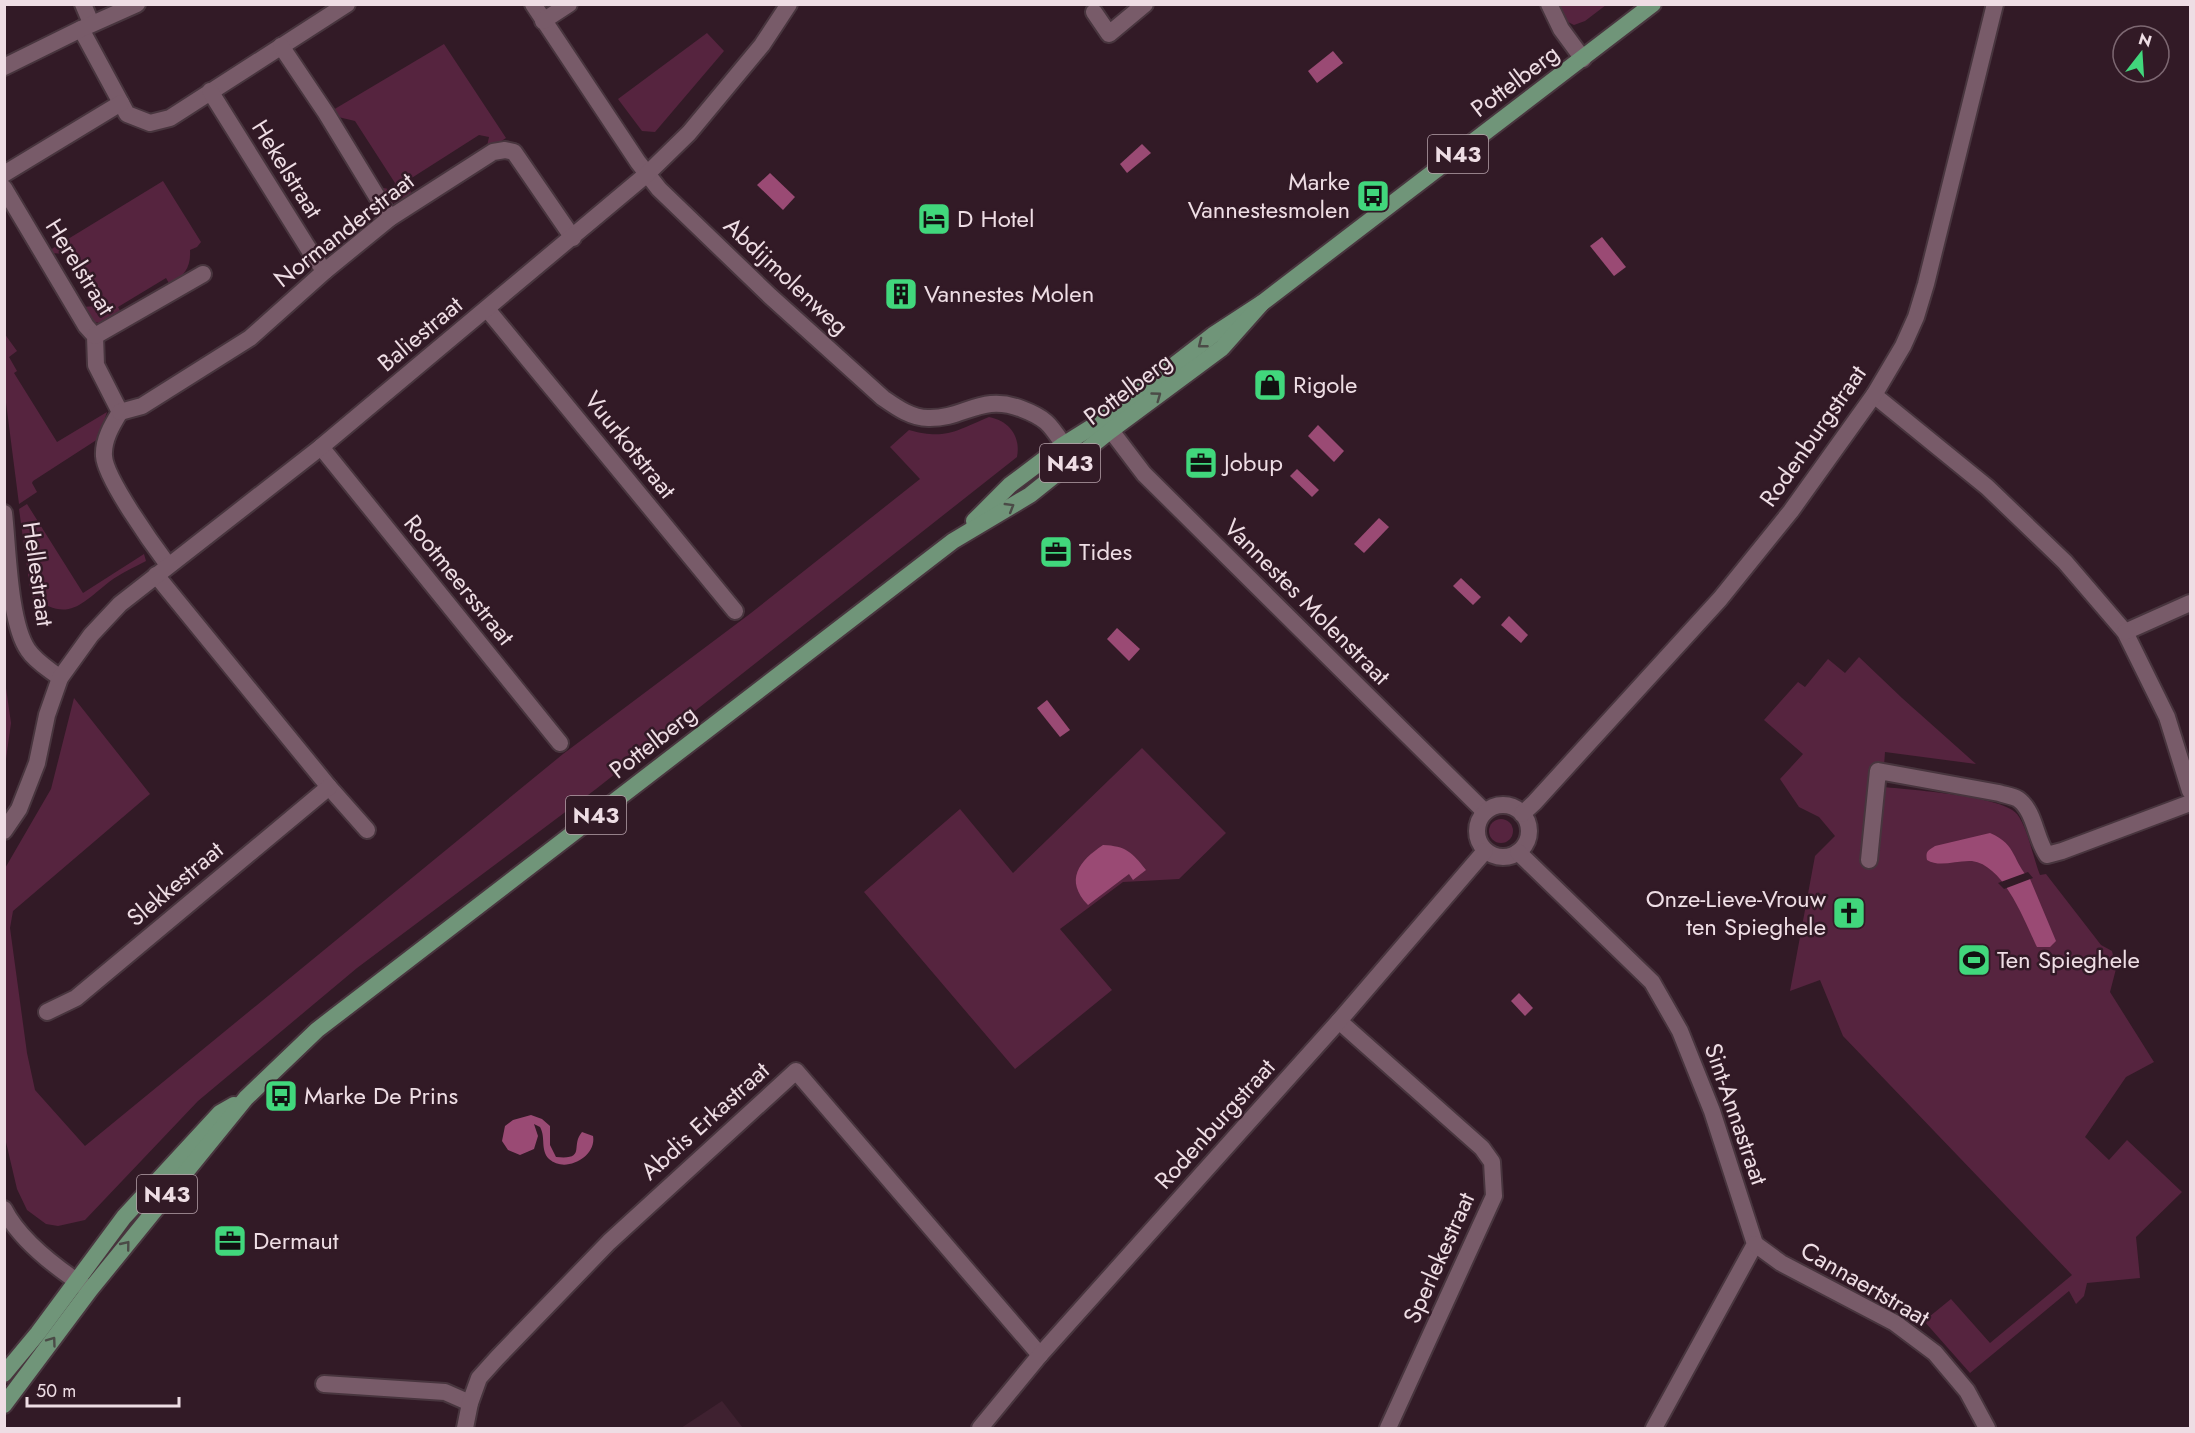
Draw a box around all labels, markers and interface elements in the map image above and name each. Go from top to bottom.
north arrow [2111,24,2171,84]
text: N [2136,27,2155,53]
street label: Pottelberg [1463,36,1566,125]
street label: Hekelstraat [243,113,332,225]
road number: N43 [1428,135,1488,173]
street label: Normanderstraat [266,163,421,296]
place label: Marke Vannestesmolen [1188,164,1350,227]
bus stop icon: Marke Vannestesmolen [1355,178,1391,214]
hotel icon: D Hotel [916,201,952,237]
place label: D Hotel [957,201,1034,236]
street label: Abdijmolenweg [716,208,857,343]
street label: Herelstraat [37,212,124,322]
building icon: Vannestes Molen [883,276,919,312]
place label: Vannestes Molen [924,276,1094,311]
street label: Baliestraat [370,287,470,380]
one-way arrow [1198,336,1209,347]
street label: Pottelberg [1076,344,1179,433]
street label: Rodenburgstraat [1751,358,1875,514]
shop icon: Rigole [1252,367,1288,403]
place label: Rigole [1293,367,1357,402]
street label: Vuurkotstraat [576,383,685,506]
one-way arrow [1151,393,1162,404]
road number: N43 [1040,444,1100,482]
office icon: Jobup [1183,445,1219,481]
place label: Jobup [1221,445,1283,480]
one-way arrow [1004,503,1014,515]
street label: Rootmeersstraat [396,507,523,653]
street label: Vannestes Molenstraat [1216,511,1399,693]
street label: Hellestraat [14,519,63,629]
office icon: Tides [1038,534,1074,570]
place label: Tides [1079,534,1132,569]
street label: Pottelberg [602,696,704,787]
road number: N43 [566,796,626,834]
street label: Slekkestraat [119,833,231,935]
place label: Onze-Lieve-Vrouw ten Spieghele [1646,881,1827,944]
church icon: Onze-Lieve-Vrouw ten Spieghele [1831,895,1867,931]
sports icon: Ten Spieghele [1956,942,1992,978]
place label: Ten Spieghele [1997,942,2140,977]
street label: Sint-Annastraat [1696,1038,1777,1190]
street label: Rodenburgstraat [1146,1050,1283,1197]
street label: Abdis Erkastraat [633,1053,777,1188]
bus stop icon: Marke De Prins [263,1078,299,1114]
place label: Marke De Prins [304,1078,458,1113]
road number: N43 [137,1175,197,1213]
street label: Sperlekestraat [1394,1186,1483,1329]
office icon: Dermaut [212,1223,248,1259]
place label: Dermaut [253,1223,339,1258]
street label: Cannaertstraat [1794,1233,1936,1335]
one-way arrow [119,1240,130,1251]
one-way arrow [45,1337,56,1348]
scale bar [27,1370,178,1408]
text: 50 m [36,1378,76,1404]

